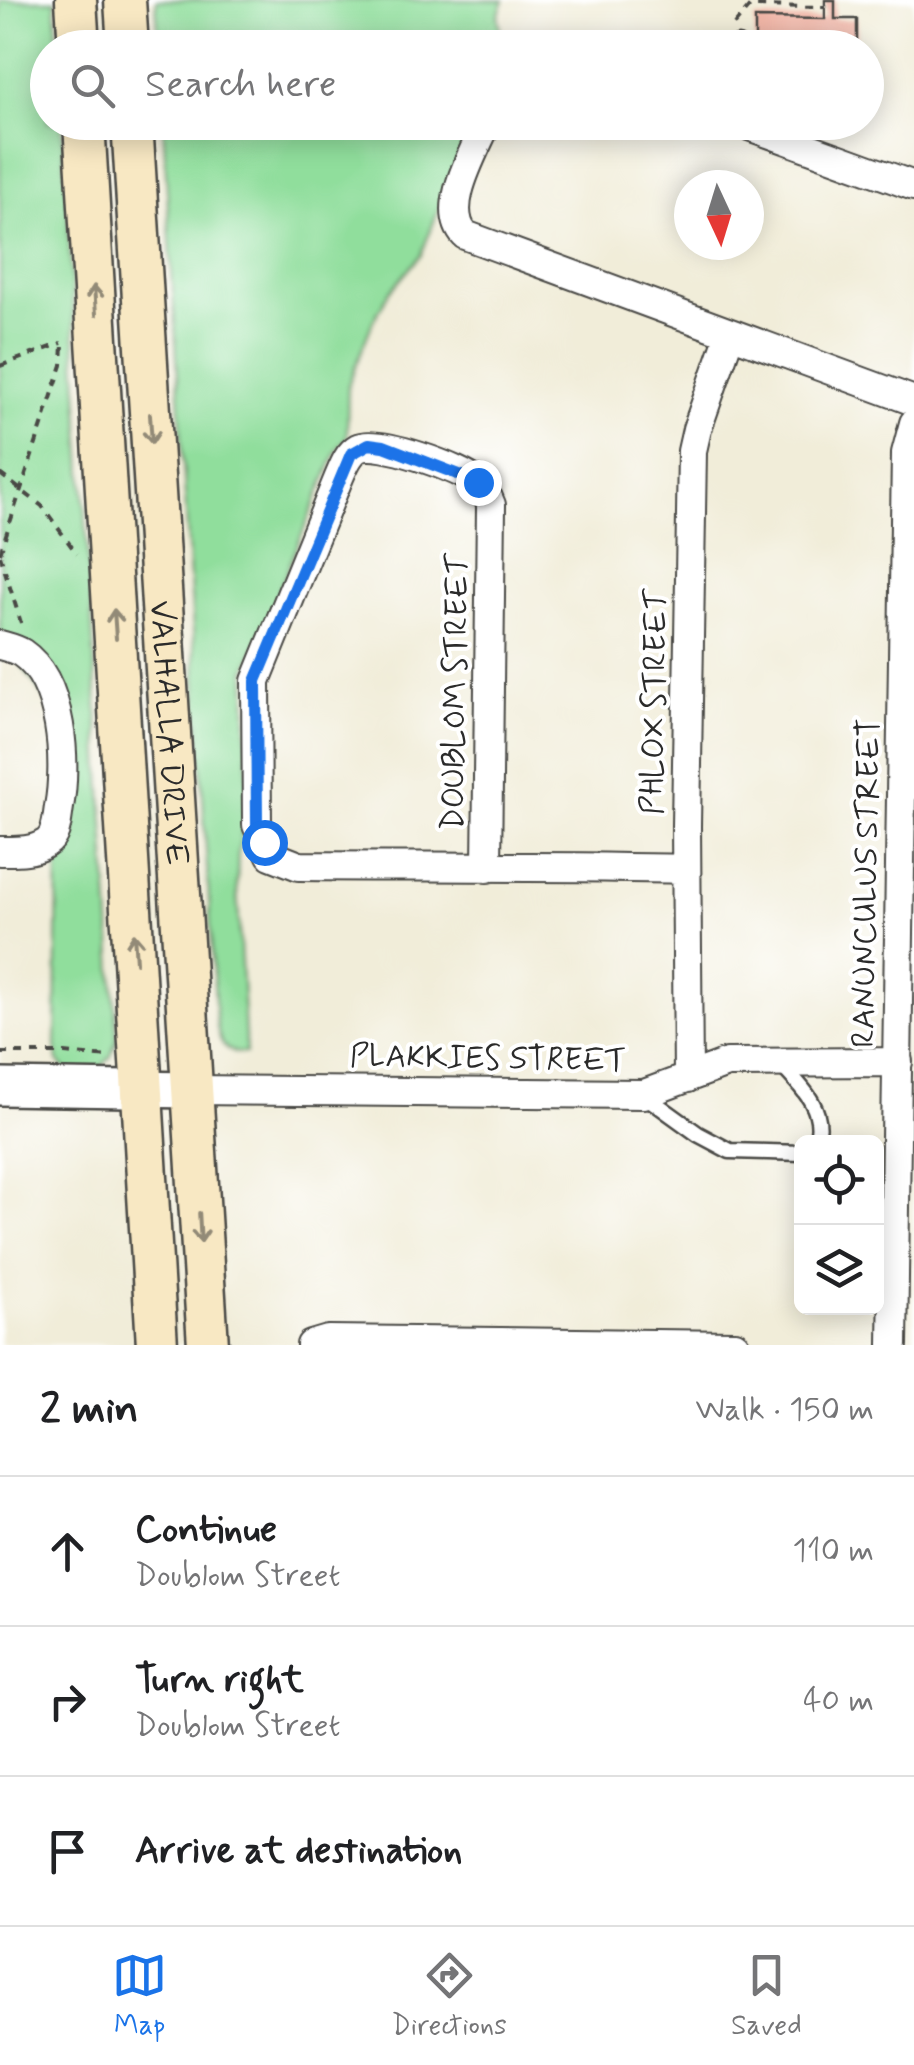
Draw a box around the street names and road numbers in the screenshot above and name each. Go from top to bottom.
street label: DOUBLOM STREET [433,552,479,831]
street label: PHLOX STREET [632,588,678,815]
street label: VALHALLA DRIVE [139,599,197,867]
street label: RANUNCULUS STREET [843,718,891,1048]
street label: PLAKKIES STREET [349,1036,627,1082]

